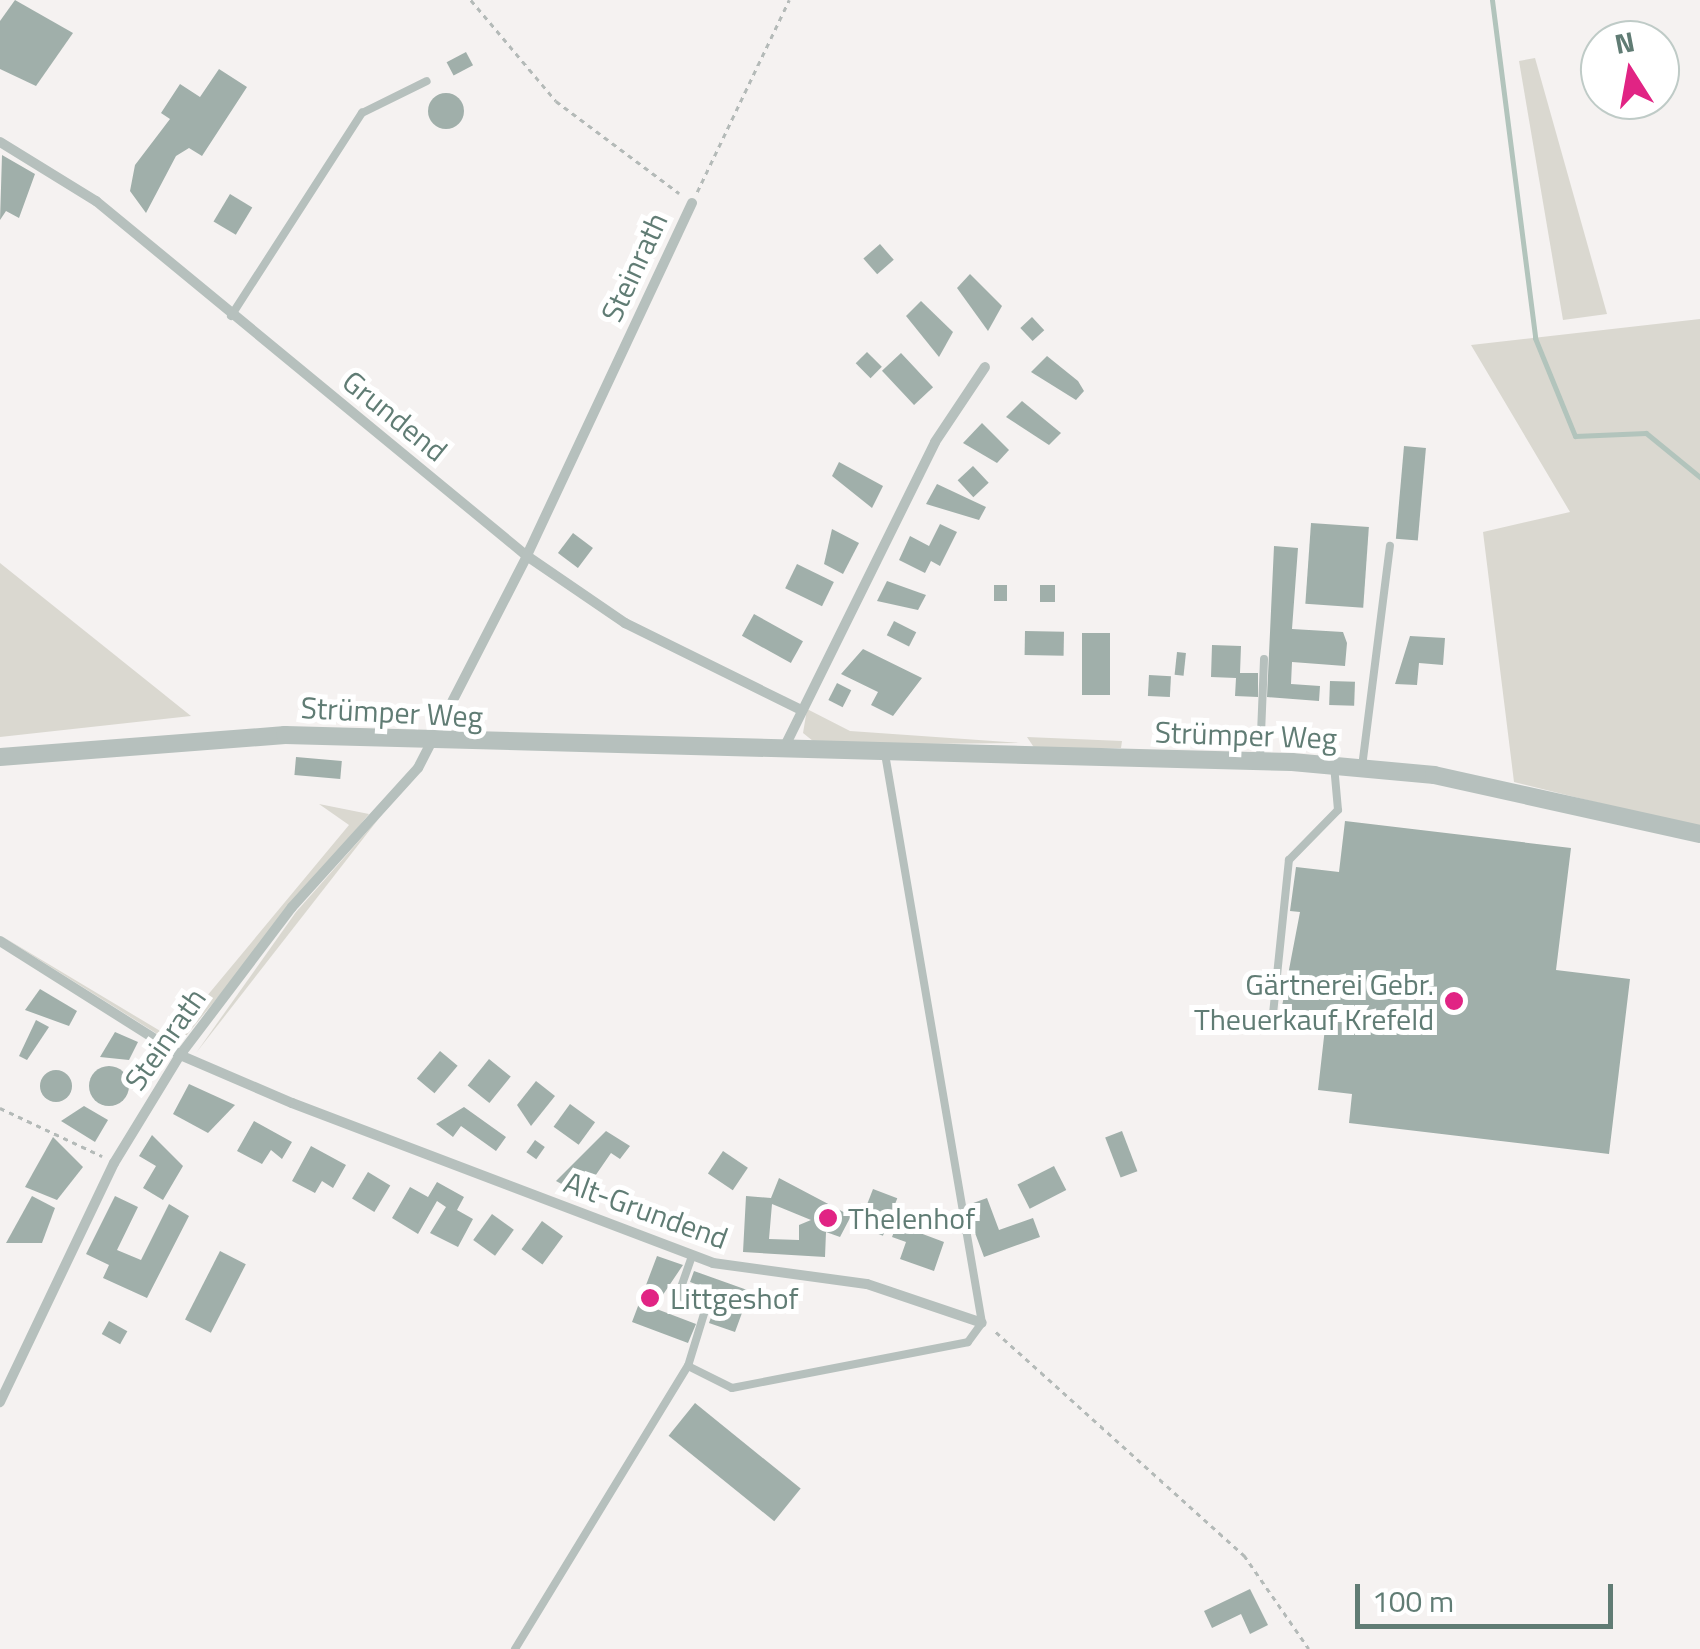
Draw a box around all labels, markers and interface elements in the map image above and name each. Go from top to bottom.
text: N [1611,19,1638,65]
north arrow [1580,20,1680,120]
street label: Steinrath [593,207,675,327]
street label: Grundend [336,363,454,469]
street label: Strümper Weg [300,689,484,735]
street label: Strümper Weg [1154,714,1338,756]
place label: Gärtnerei Gebr. Theuerkauf Krefeld [1194,966,1434,1036]
street label: Steinrath [117,981,213,1097]
marker: Gärtnerei Gebr. Theuerkauf Krefeld [1443,990,1465,1012]
street label: Alt-Grundend [559,1164,733,1256]
place label: Thelenhof [848,1200,975,1236]
marker: Thelenhof [817,1207,839,1229]
place label: Littgeshof [670,1280,798,1316]
marker: Littgeshof [639,1287,661,1309]
scale bar [1360,1564,1618,1626]
text: 100 m [1372,1578,1454,1624]

